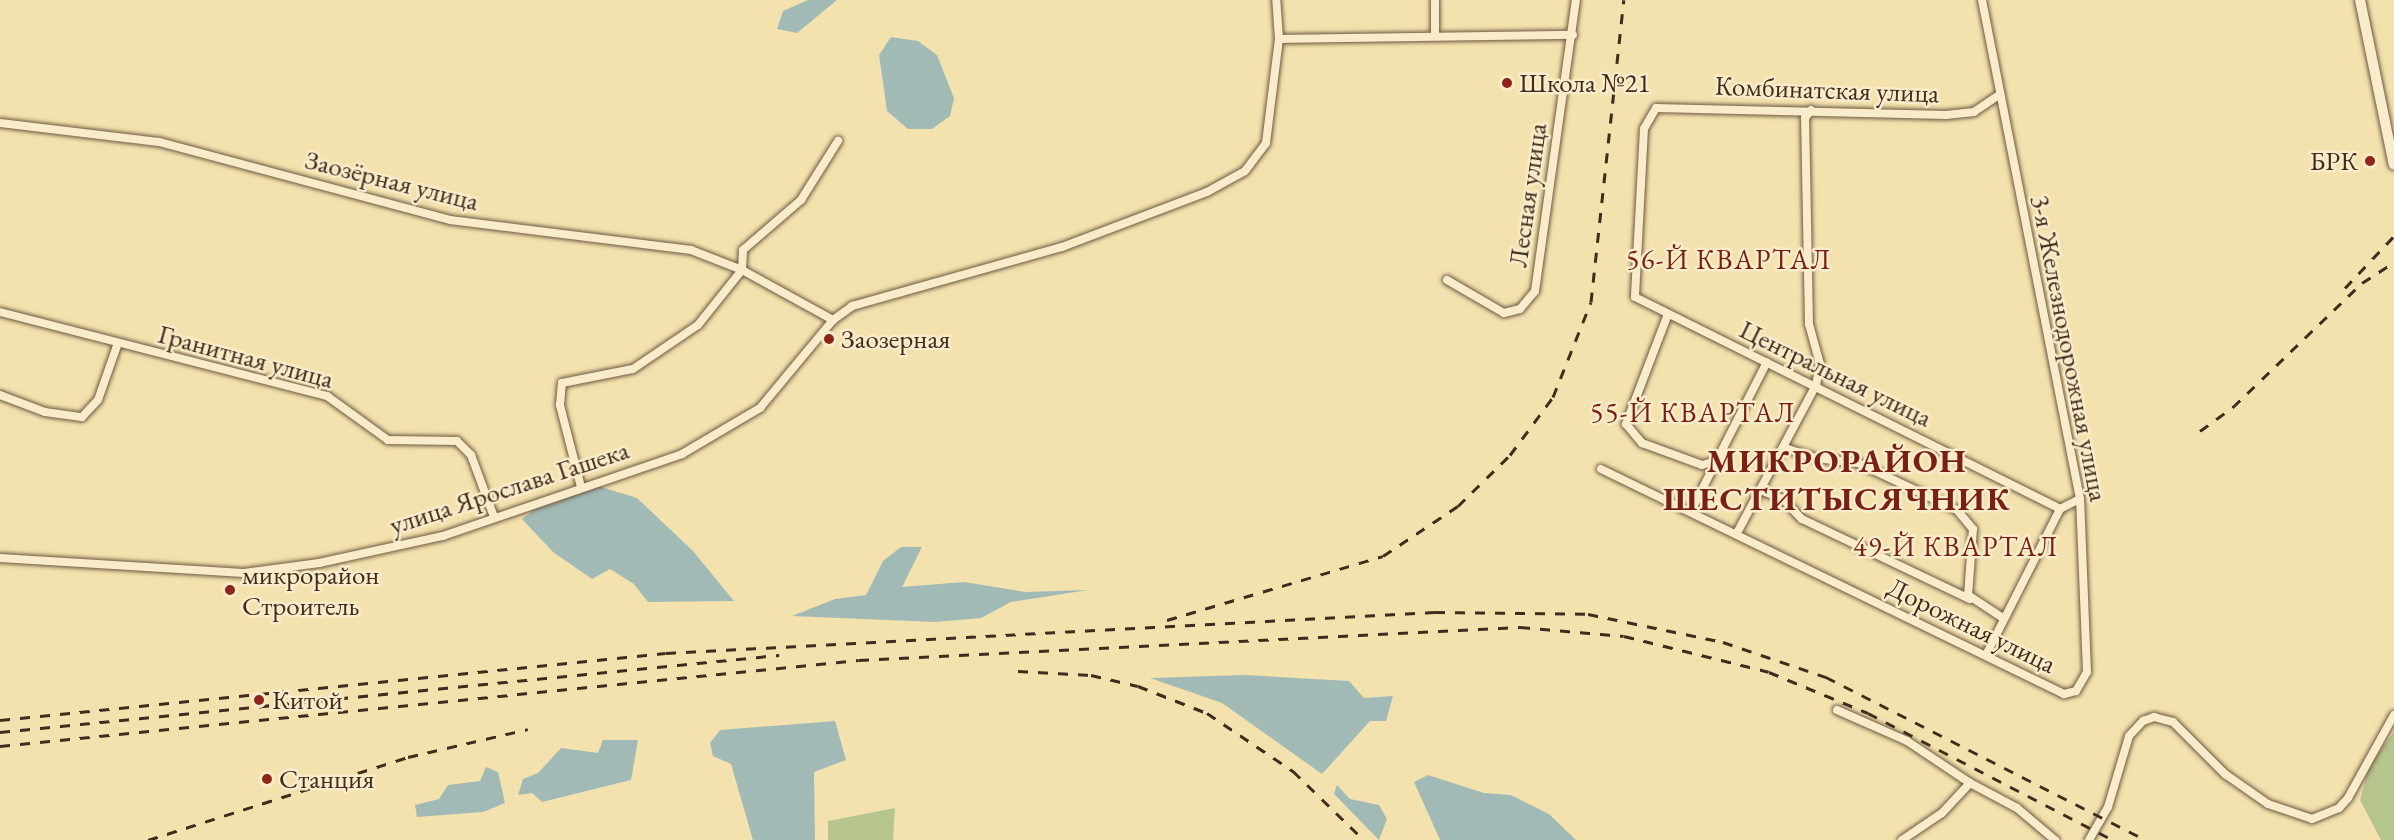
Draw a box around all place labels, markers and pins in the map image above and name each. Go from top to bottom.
place label: Школа №21 [1519,67,1650,99]
marker: Школа №21 [1500,76,1514,90]
place label: БРК [2309,145,2358,177]
marker: БРК [2363,154,2377,168]
place label: Заозерная [841,323,950,355]
marker: Заозерная [822,332,836,346]
place label: микрорайон Строитель [242,558,379,621]
marker: микрорайон Строитель [223,583,237,597]
place label: Китой [272,684,343,716]
marker: Китой [250,691,268,709]
place label: Станция [279,763,374,795]
marker: Станция [260,772,274,786]

